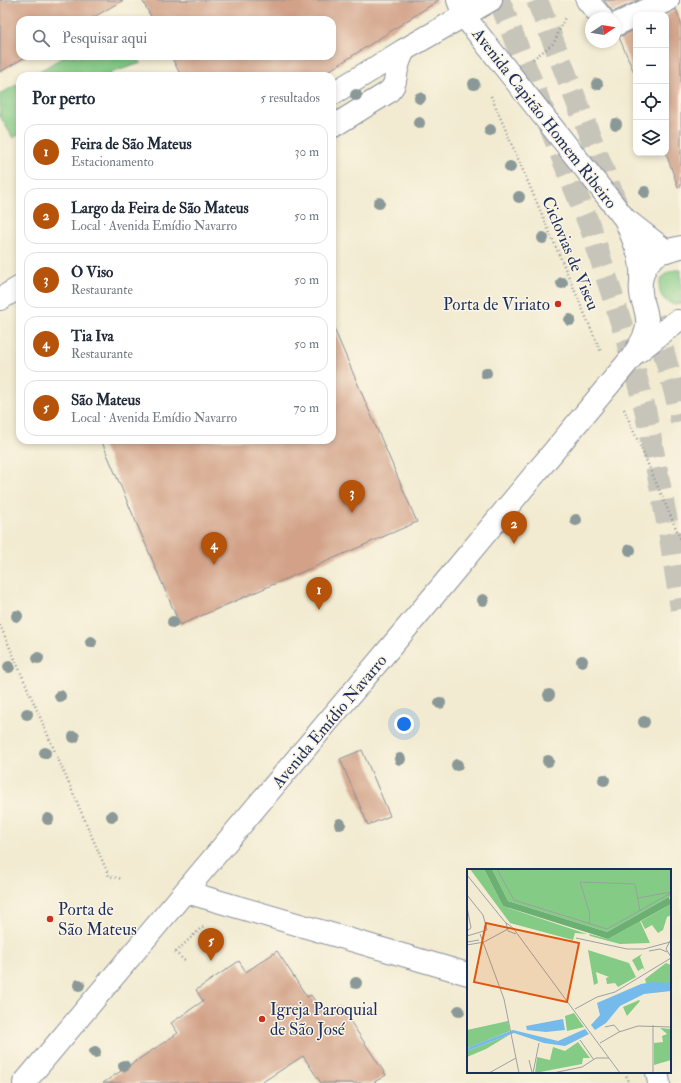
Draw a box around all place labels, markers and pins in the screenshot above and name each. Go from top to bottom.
place label: Porta de Viriato [443,294,550,315]
marker: Porta de Viriato [553,299,563,309]
pin: 3 [339,480,365,513]
pin: 2 [501,511,527,544]
pin: 4 [201,532,227,565]
pin: 1 [306,577,332,610]
place label: Porta de São Mateus [58,899,137,940]
marker: Porta de São Mateus [45,914,55,924]
pin: 5 [198,928,224,961]
place label: Igreja Paroquial de São José [270,999,378,1041]
marker: Igreja Paroquial de São José [257,1014,267,1024]

